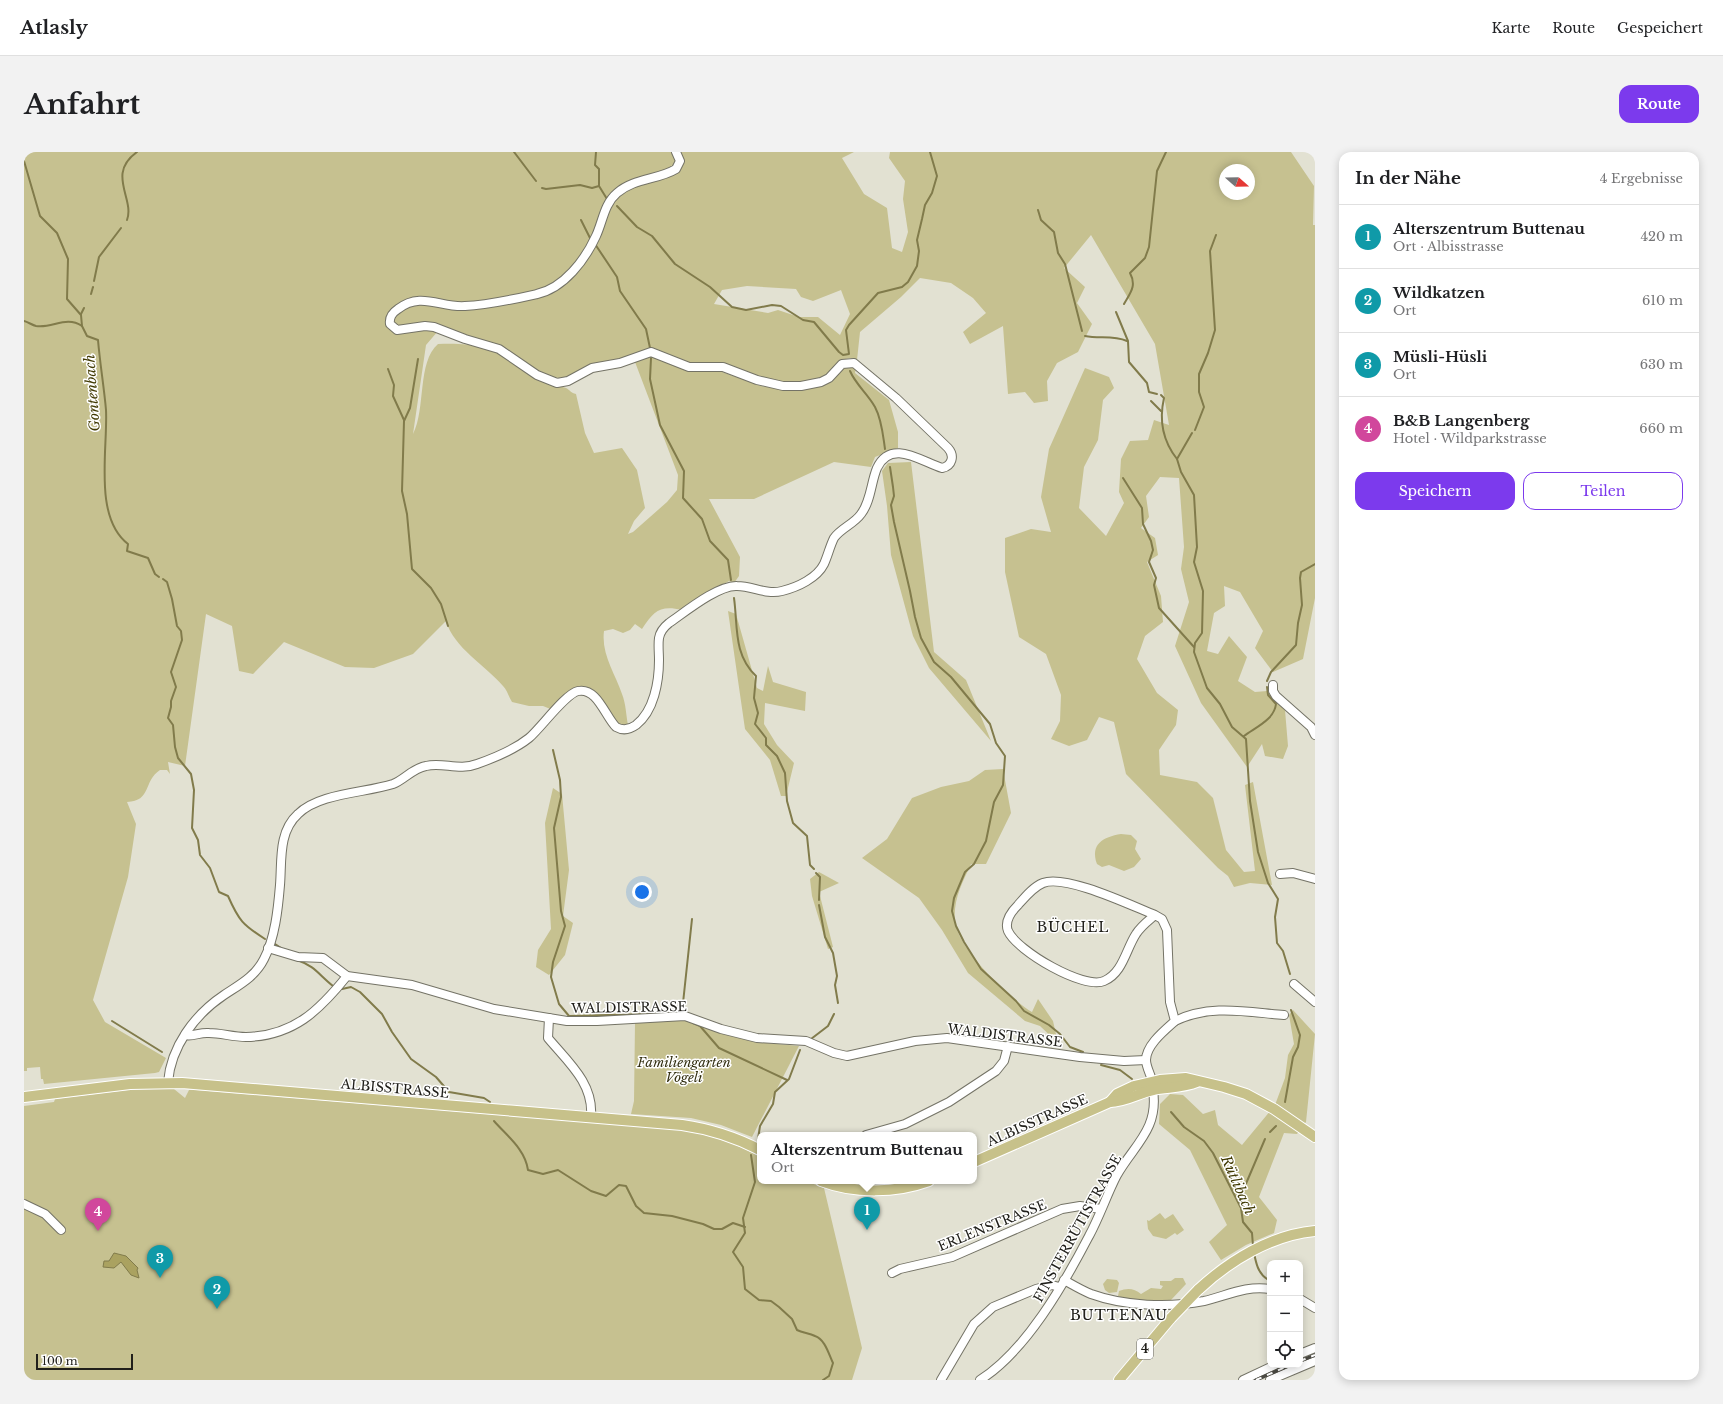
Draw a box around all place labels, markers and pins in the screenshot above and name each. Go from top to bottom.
pin: 1 [854,1197,880,1230]
pin: 4 [85,1198,111,1231]
pin: 3 [147,1245,173,1278]
pin: 2 [204,1276,230,1309]

